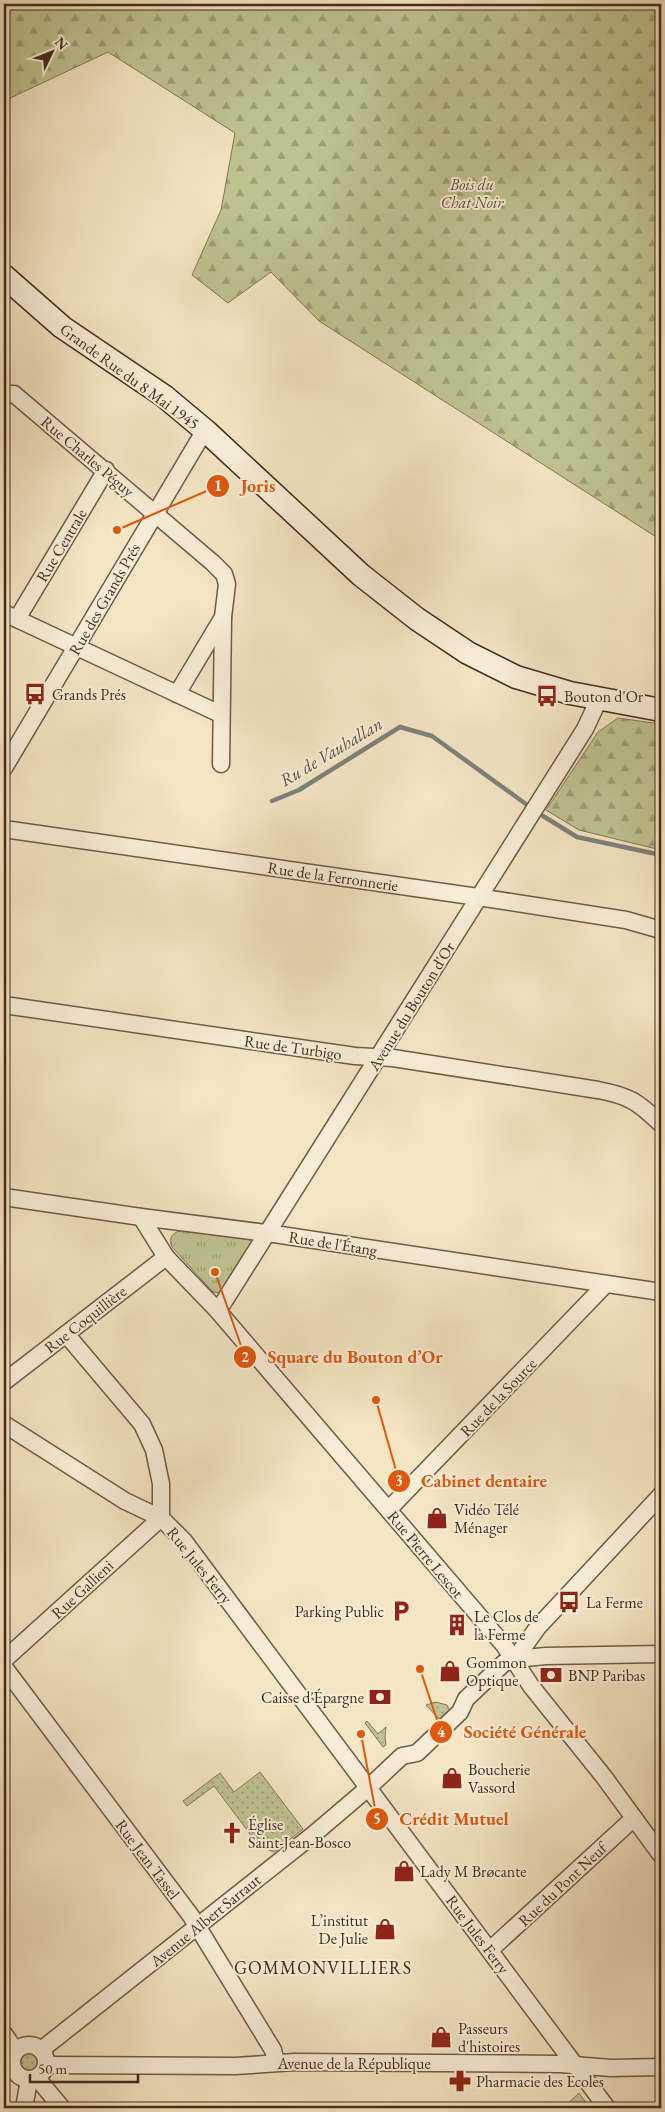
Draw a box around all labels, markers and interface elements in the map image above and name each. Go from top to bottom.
north arrow [28,28,78,78]
text: N [51,33,72,54]
park label: Bois du Chat Noir [441,174,504,213]
street label: Grande Rue du 8 Mai 1945 [56,319,204,434]
street label: Rue Charles Péguy [37,411,140,502]
callout: Joris [205,470,285,503]
text: Joris [239,474,275,497]
text: 1 [214,476,222,495]
street label: Rue Centrale [31,505,92,586]
street label: Rue des Grands Prés [64,539,145,659]
bus stop icon: Grands Prés [22,681,48,707]
bus stop icon: Bouton d'Or [534,683,560,709]
place label: Grands Prés [52,684,126,705]
place label: Bouton d'Or [564,686,644,707]
water label: Ru de Vauhallan [275,712,387,791]
street label: Rue de la Ferronnerie [266,857,399,896]
street label: Avenue du Bouton d'Or [363,937,460,1075]
street label: Rue de Turbigo [243,1030,343,1065]
street label: Rue de l'Étang [287,1226,380,1261]
street label: Rue Coquillière [40,1281,131,1358]
callout: Square du Bouton d’Or [232,1340,453,1373]
text: Square du Bouton d’Or [267,1345,443,1368]
text: 2 [241,1347,249,1366]
street label: Rue de la Source [455,1353,541,1441]
callout: Cabinet dentaire [386,1464,557,1497]
text: Cabinet dentaire [421,1469,547,1492]
text: 3 [395,1471,403,1490]
place label: Vidéo Télé Ménager [454,1499,519,1538]
shop icon: Vidéo Télé Ménager [424,1505,450,1531]
street label: Rue Pierre Lescot [383,1506,468,1603]
street label: Rue Jules Ferry [162,1522,238,1609]
street label: Rue Gallieni [47,1555,118,1623]
bus stop icon: La Ferme [556,1589,582,1615]
place label: La Ferme [586,1592,643,1613]
parking icon: Parking Public [388,1598,414,1624]
place label: Parking Public [295,1601,384,1622]
place label: Le Clos de la Ferme [474,1606,539,1645]
building icon: Le Clos de la Ferme [444,1612,470,1638]
place label: Gommon Optique [466,1652,527,1691]
shop icon: Gommon Optique [437,1658,463,1684]
bank icon: BNP Paribas [538,1662,564,1688]
place label: BNP Paribas [568,1665,645,1686]
bank icon: Caisse d'Épargne [367,1684,393,1710]
place label: Caisse d'Épargne [261,1687,364,1708]
callout: Société Générale [429,1715,597,1748]
text: Société Générale [464,1720,587,1743]
text: 4 [437,1722,446,1741]
place label: Boucherie Vassord [468,1759,530,1798]
shop icon: Boucherie Vassord [439,1765,465,1791]
callout: Crédit Mutuel [365,1802,519,1835]
text: Crédit Mutuel [399,1807,509,1830]
text: 5 [373,1809,381,1828]
place label: Église Saint-Jean-Bosco [248,1814,351,1853]
street label: Rue Jean Tassel [111,1815,185,1904]
church icon: Église Saint-Jean-Bosco [219,1820,245,1846]
street label: Rue du Pont Neuf [513,1836,613,1931]
shop icon: Lady M Brøcante [391,1858,417,1884]
place label: Lady M Brøcante [420,1861,527,1882]
street label: Avenue Albert Sarraut [145,1869,265,1972]
street label: Rue Jules Ferry [441,1891,515,1979]
place label: L’institut De Julie [311,1910,368,1949]
shop icon: L’institut De Julie [372,1916,398,1942]
district label: GOMMONVILLIERS [234,1956,412,1979]
place label: Passeurs d'histoires [458,2018,520,2057]
shop icon: Passeurs d'histoires [428,2024,454,2050]
scale bar [30,2052,138,2084]
street label: Avenue de la République [276,2053,431,2074]
text: 50 m [38,2059,67,2078]
pharmacy icon: Pharmacie des Ecoles [447,2068,473,2094]
place label: Pharmacie des Ecoles [476,2071,604,2092]

